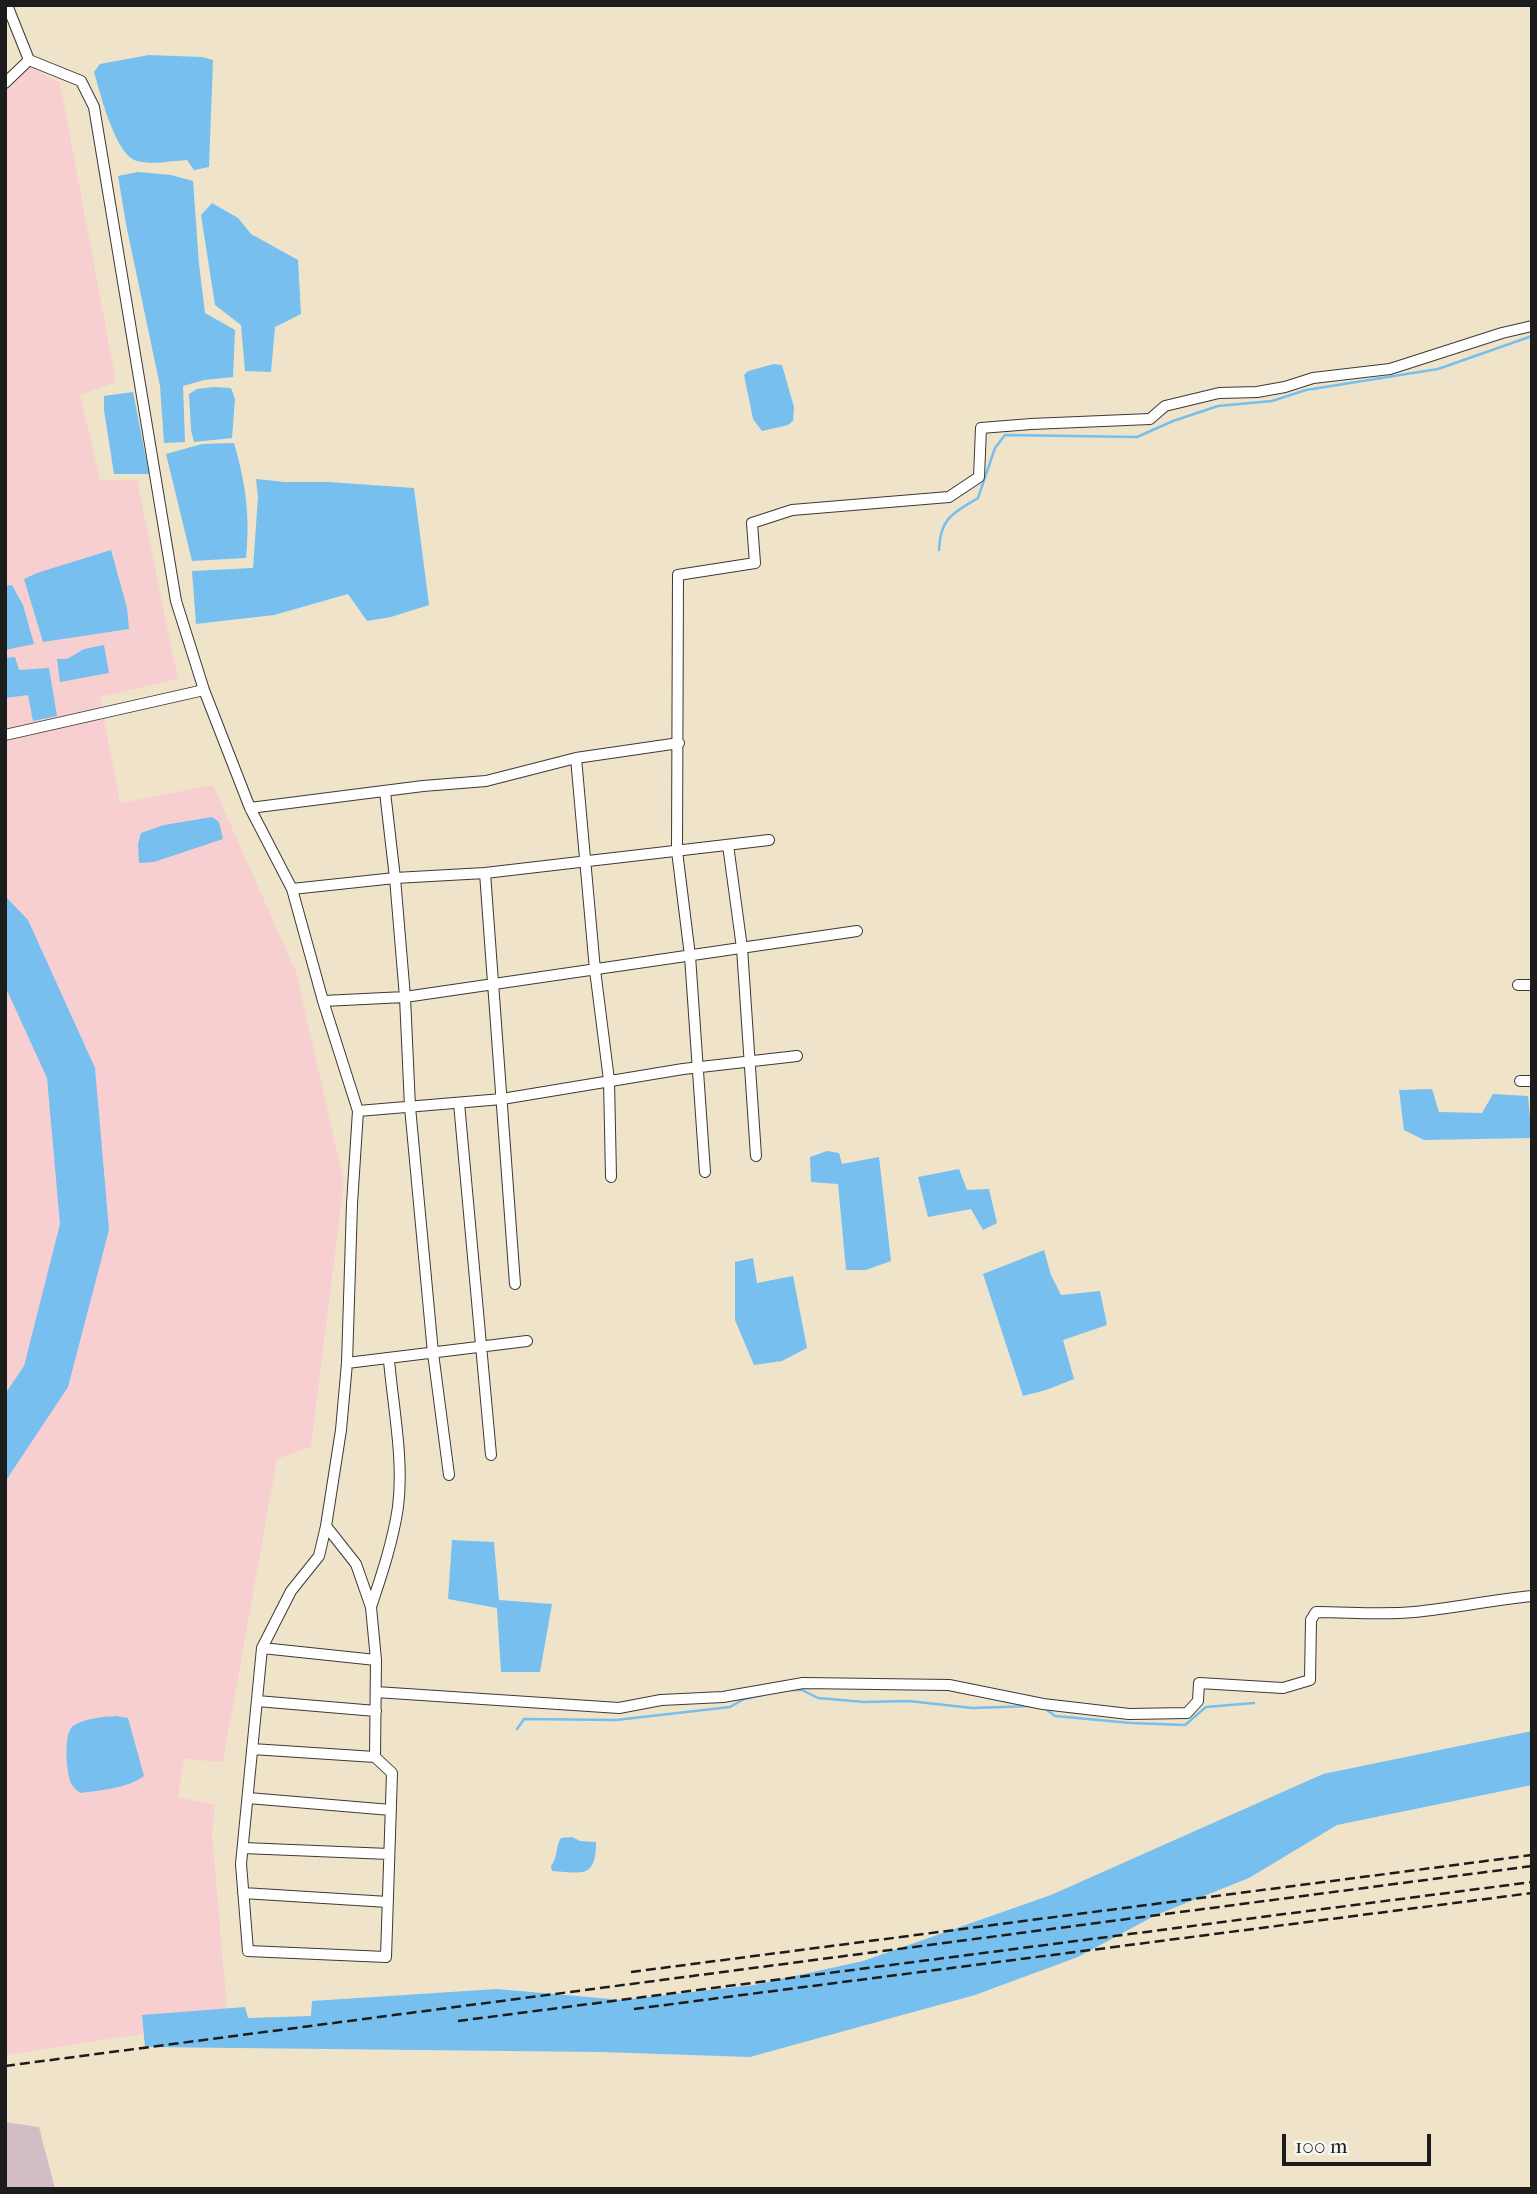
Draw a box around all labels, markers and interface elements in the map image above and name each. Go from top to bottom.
scale bar [1285,2120,1434,2164]
text: 100 m [1295,2134,1348,2158]

